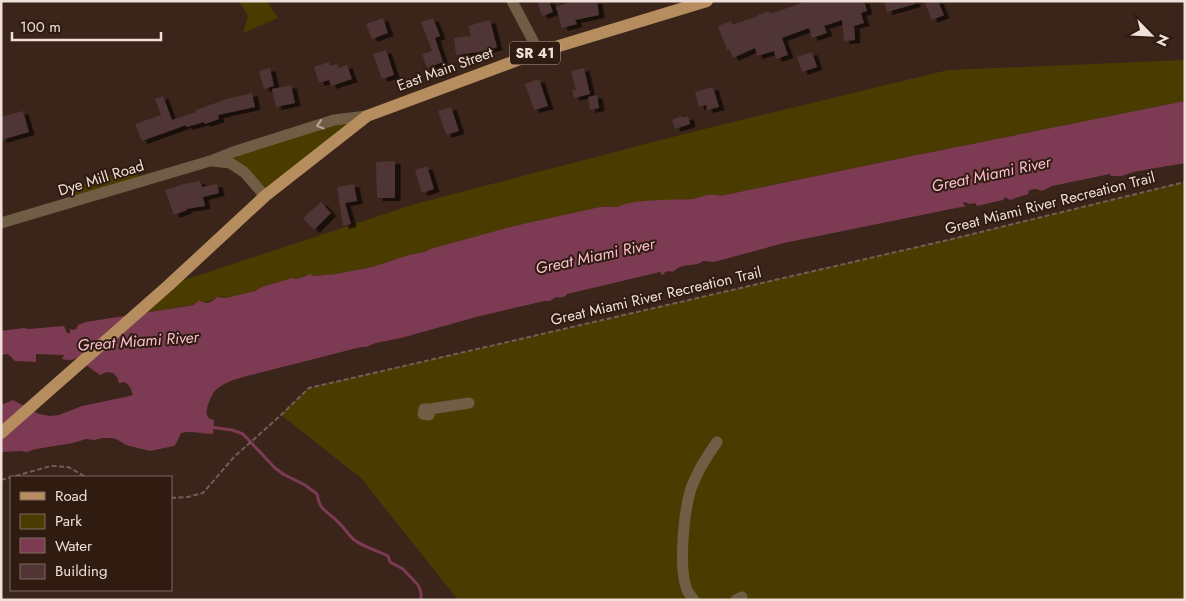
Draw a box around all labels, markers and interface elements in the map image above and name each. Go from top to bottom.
scale bar [12,10,161,42]
north arrow [1126,10,1176,60]
text: 100 m [20,16,61,38]
text: N [1151,31,1174,49]
street label: East Main Street [394,41,497,97]
road number: SR 41 [510,42,560,64]
one-way arrow [316,119,324,129]
water label: Great Miami River [929,150,1054,198]
street label: Dye Mill Road [55,154,147,202]
street label: Great Miami River Recreation Trail [943,166,1157,240]
water label: Great Miami River [533,232,658,280]
street label: Great Miami River Recreation Trail [548,261,764,331]
water label: Great Miami River [77,325,201,357]
legend [10,476,172,591]
text: Road [55,485,87,507]
text: Park [55,510,82,532]
text: Water [55,535,93,557]
text: Building [55,560,107,582]

